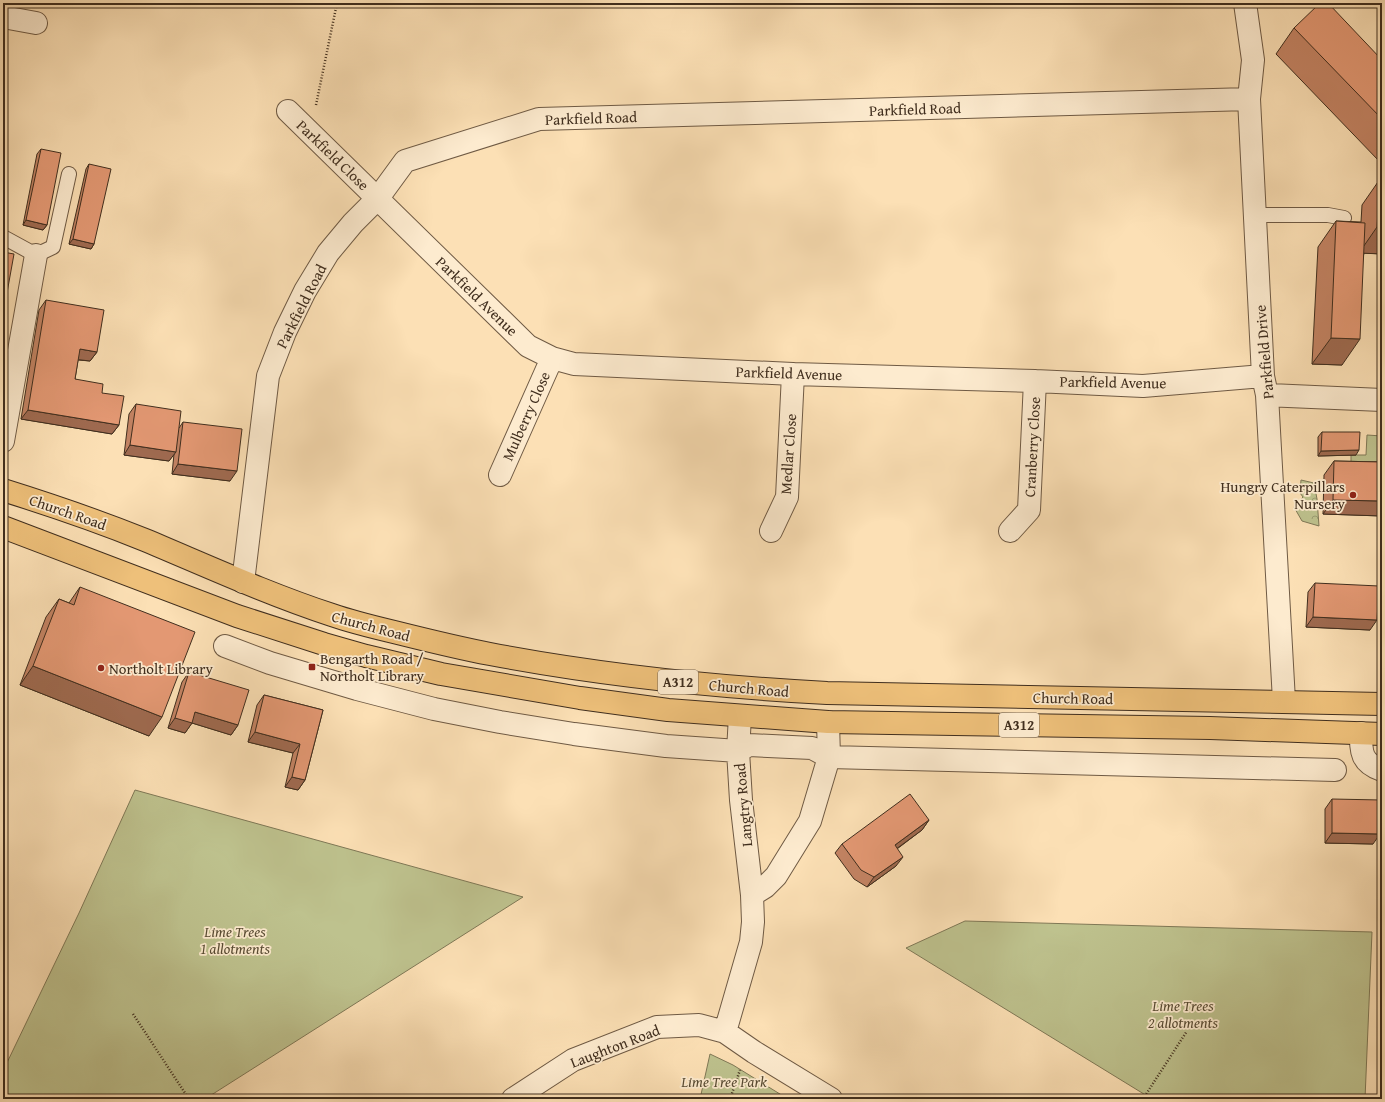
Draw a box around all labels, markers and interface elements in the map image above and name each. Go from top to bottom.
street label: Parkfield Road [869,97,961,121]
street label: Parkfield Road [545,106,637,130]
street label: Parkfield Close [292,115,374,195]
street label: Parkfield Avenue [431,251,523,341]
street label: Parkfield Road [271,260,331,352]
street label: Parkfield Drive [1249,304,1279,400]
street label: Parkfield Avenue [735,361,843,385]
street label: Mulberry Close [497,368,555,464]
street label: Parkfield Avenue [1060,371,1166,393]
street label: Cranberry Close [1019,396,1045,498]
street label: Medlar Close [775,413,801,495]
place label: Hungry Caterpillars Nursery [1220,476,1346,514]
street label: Church Road [27,489,109,535]
marker: Hungry Caterpillars Nursery [1348,490,1358,500]
street label: Church Road [330,605,412,647]
place label: Bengarth Road / Northolt Library [320,648,424,686]
place label: Northolt Library [109,658,213,679]
marker: Bengarth Road / Northolt Library [307,662,317,672]
marker: Northolt Library [96,663,106,673]
road number: A312 [658,670,698,694]
street label: Church Road [708,674,790,702]
street label: Church Road [1033,687,1113,709]
road number: A312 [999,713,1039,737]
street label: Langtry Road [729,762,757,848]
park label: Lime Trees 1 allotments [200,921,270,959]
park label: Lime Trees 2 allotments [1147,995,1218,1033]
street label: Laughton Road [567,1019,663,1073]
park label: Lime Tree Park [680,1071,767,1092]

